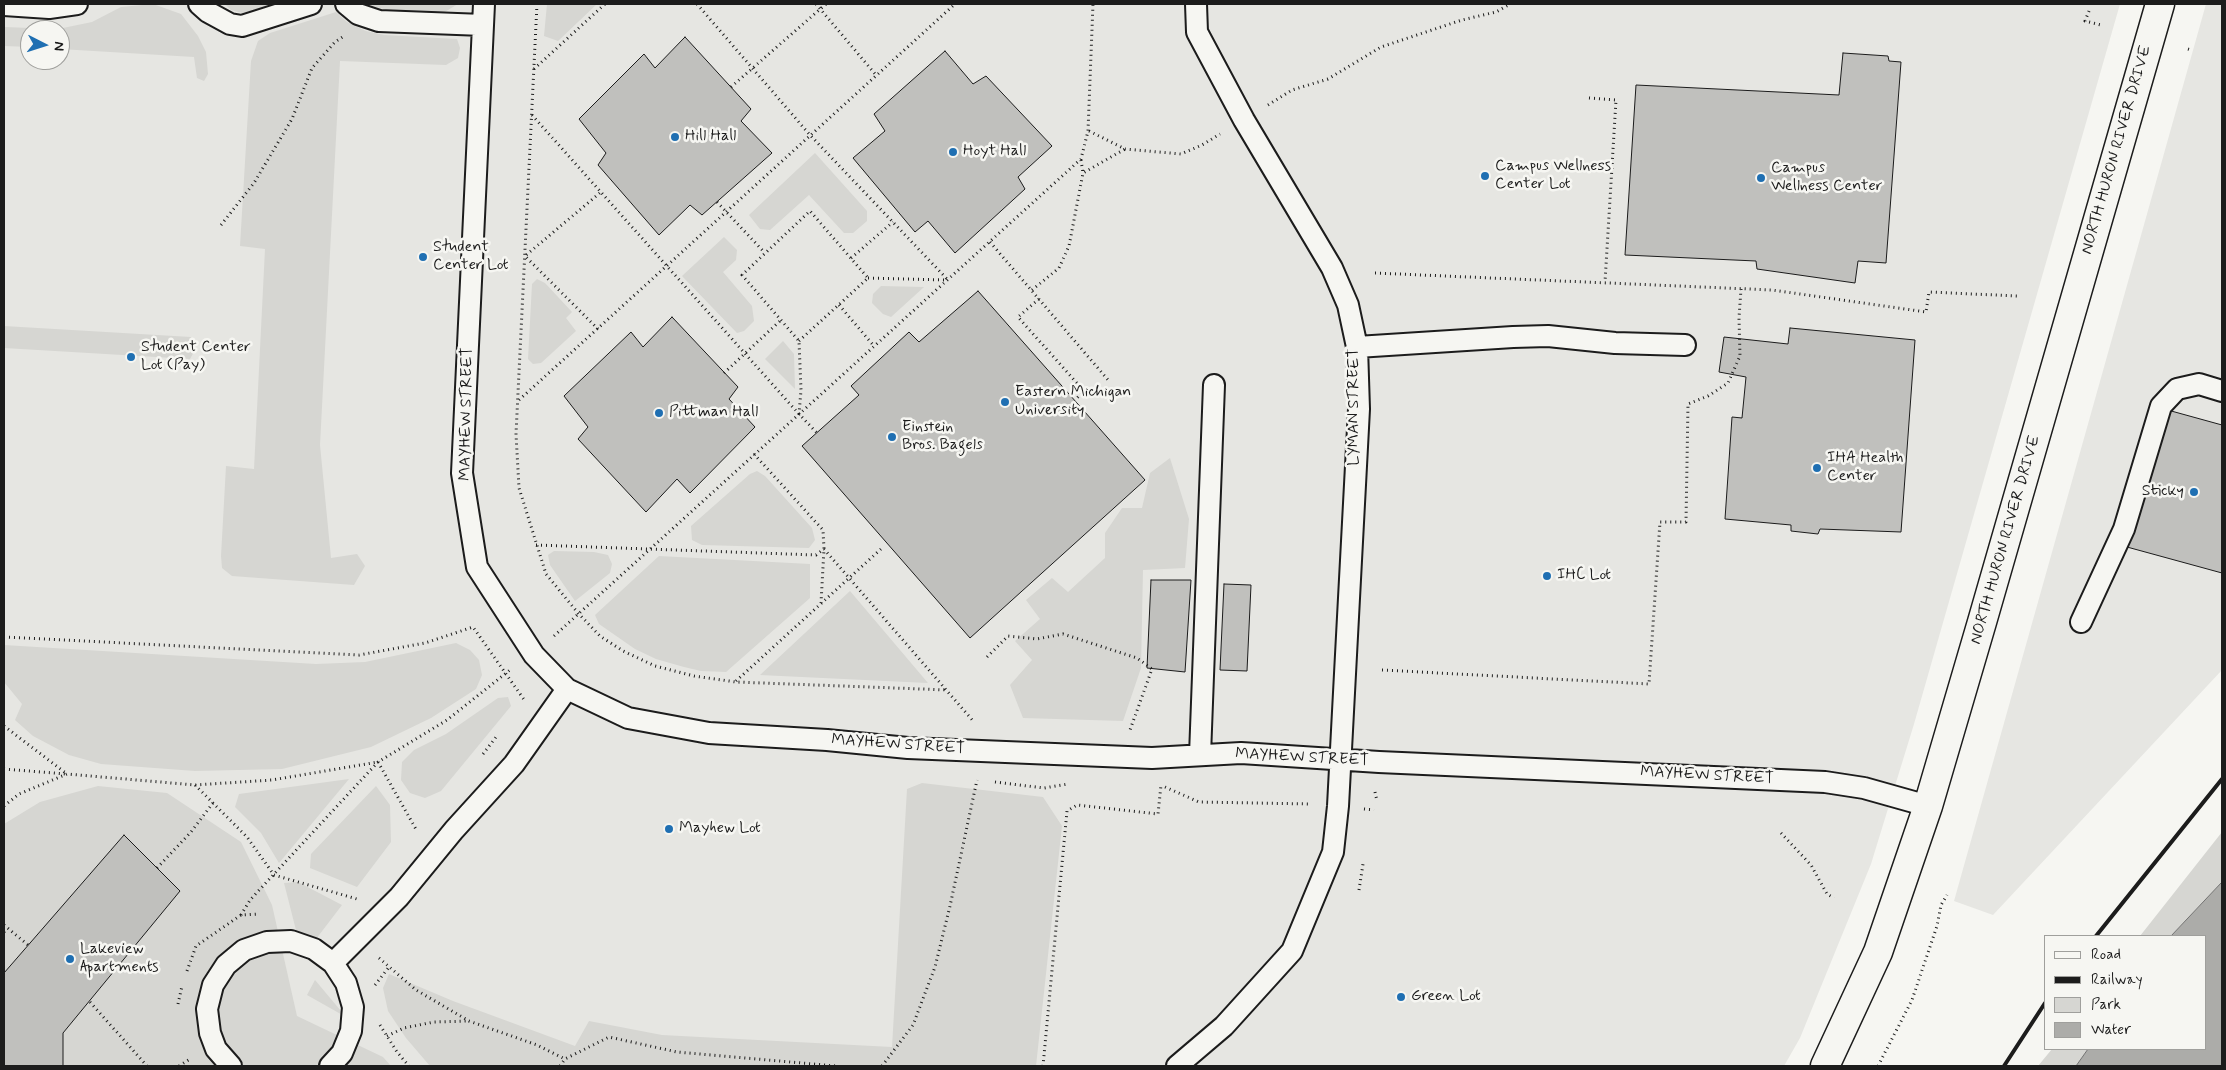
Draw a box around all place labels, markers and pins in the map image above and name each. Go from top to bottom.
place label: Hill Hall [685,127,736,147]
marker: Hill Hall [669,131,681,143]
place label: Hoyt Hall [963,142,1026,162]
marker: Hoyt Hall [947,146,959,158]
place label: Campus Wellness Center Lot [1495,157,1611,195]
place label: Campus Wellness Center [1771,159,1883,197]
marker: Campus Wellness Center Lot [1479,170,1491,182]
marker: Campus Wellness Center [1755,172,1767,184]
place label: Student Center Lot [433,238,508,276]
marker: Student Center Lot [417,251,429,263]
place label: Student Center Lot (Pay) [141,338,251,376]
marker: Student Center Lot (Pay) [125,351,137,363]
place label: Eastern Michigan University [1015,383,1131,421]
marker: Eastern Michigan University [999,396,1011,408]
place label: Pittman Hall [669,403,758,423]
marker: Pittman Hall [653,407,665,419]
place label: Einstein Bros. Bagels [902,418,983,456]
marker: Einstein Bros. Bagels [886,431,898,443]
place label: IHA Health Center [1827,449,1904,487]
marker: IHA Health Center [1811,462,1823,474]
place label: Sticky [2142,482,2184,502]
marker: Sticky [2188,486,2200,498]
place label: IHC Lot [1557,566,1611,586]
marker: IHC Lot [1541,570,1553,582]
place label: Mayhew Lot [679,819,761,839]
marker: Mayhew Lot [663,823,675,835]
place label: Lakeview Apartments [80,940,159,978]
marker: Lakeview Apartments [64,953,76,965]
place label: Green Lot [1411,987,1481,1007]
marker: Green Lot [1395,991,1407,1003]

